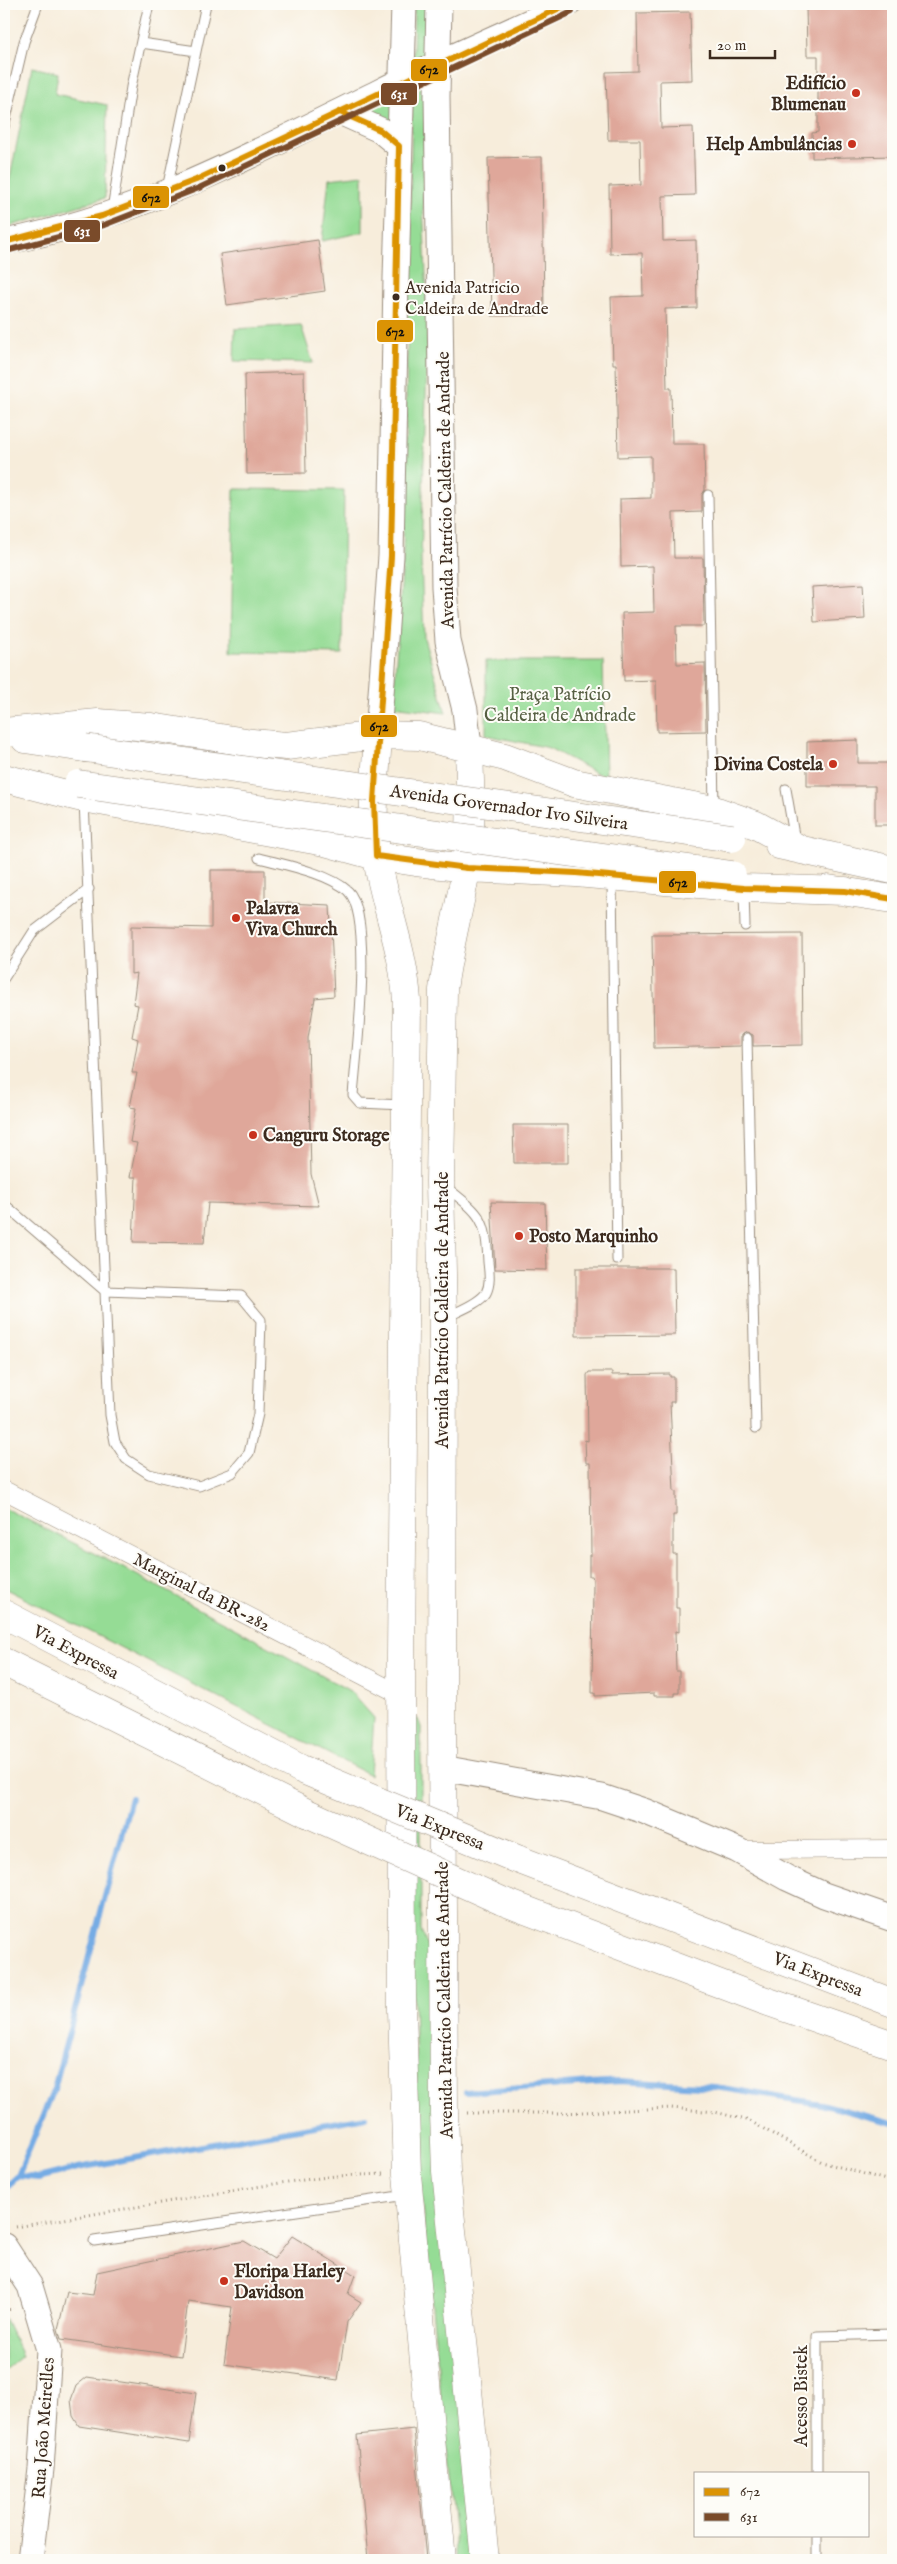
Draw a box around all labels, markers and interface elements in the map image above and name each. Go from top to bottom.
scale bar [710,28,774,60]
text: 20 m [717,36,747,55]
line badge: 672 [410,58,448,82]
text: 672 [419,61,439,79]
place label: Edifício Blumenau [771,73,847,117]
line badge: 631 [380,82,418,106]
text: 631 [391,86,407,104]
marker: Edifício Blumenau [850,87,862,99]
place label: Help Ambulâncias [706,134,843,157]
marker: Help Ambulâncias [846,138,858,150]
unlabelled marker [217,163,227,173]
line badge: 672 [132,185,170,209]
text: 672 [141,189,161,207]
line badge: 631 [63,219,101,243]
text: 631 [74,223,90,241]
place label: Avenida Patricio Caldeira de Andrade [404,278,549,320]
marker: Avenida Patricio Caldeira de Andrade [391,292,401,302]
line badge: 672 [376,319,414,343]
text: 672 [385,323,405,341]
street label: Avenida Patrício Caldeira de Andrade [433,351,460,630]
park label: Praça Patrício Caldeira de Andrade [484,684,636,728]
line badge: 672 [360,714,398,738]
text: 672 [369,718,389,736]
place label: Divina Costela [714,754,824,777]
marker: Divina Costela [827,758,839,770]
street label: Avenida Governador Ivo Silveira [387,780,630,837]
line badge: 672 [658,870,697,894]
text: 672 [668,874,688,892]
place label: Palavra Viva Church [245,898,338,942]
marker: Palavra Viva Church [230,912,242,924]
place label: Canguru Storage [263,1125,390,1148]
marker: Canguru Storage [247,1129,259,1141]
street label: Avenida Patrício Caldeira de Andrade [432,1171,455,1450]
place label: Posto Marquinho [529,1226,658,1249]
marker: Posto Marquinho [513,1230,525,1242]
street label: Marginal da BR-282 [129,1549,274,1638]
street label: Via Expressa [27,1621,123,1686]
street label: Via Expressa [390,1800,488,1857]
street label: Avenida Patrício Caldeira de Andrade [432,1861,459,2140]
street label: Via Expressa [768,1947,866,2003]
place label: Floripa Harley Davidson [234,2261,346,2305]
marker: Floripa Harley Davidson [218,2275,230,2287]
street label: Acesso Bistek [791,2345,814,2448]
street label: Rua João Meirelles [28,2357,61,2500]
legend [694,2472,870,2536]
text: 672 [740,2482,760,2501]
text: 631 [740,2508,758,2527]

